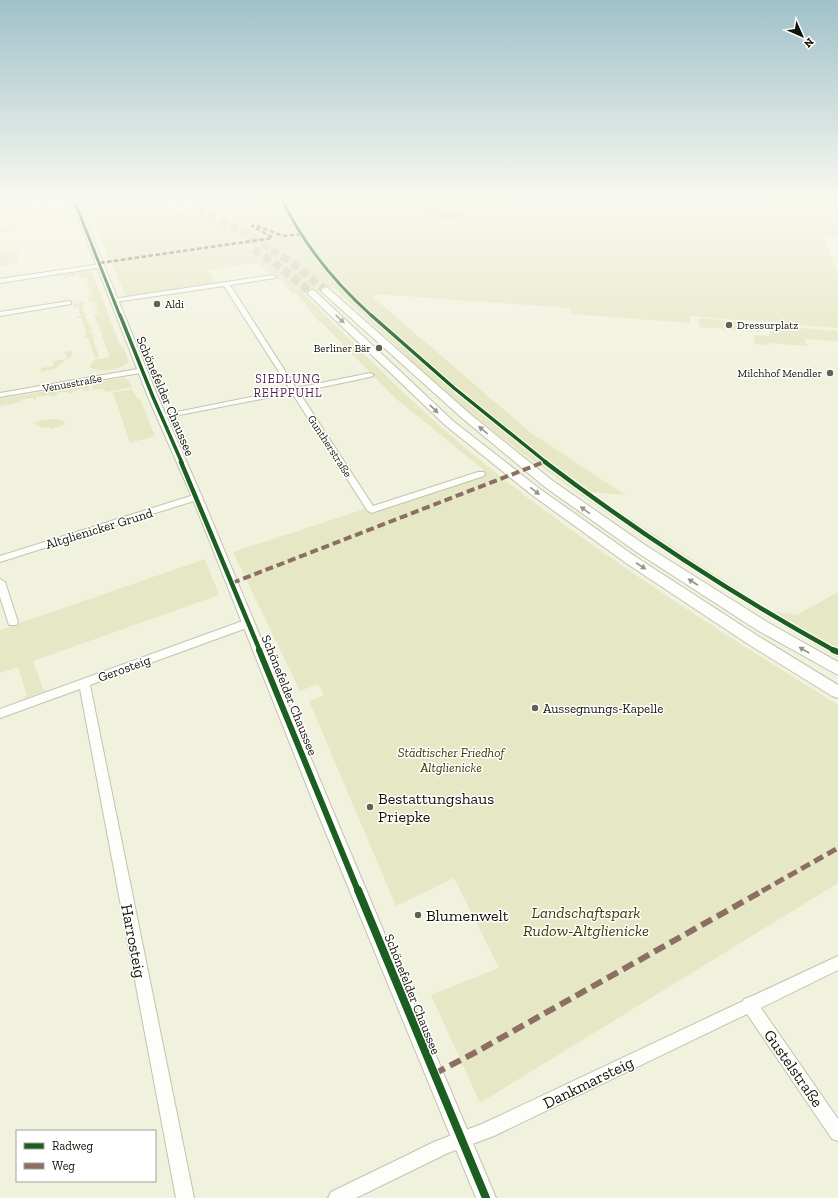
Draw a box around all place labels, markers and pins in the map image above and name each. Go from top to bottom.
place label: Aldi [165,298,184,311]
marker: Aldi [152,299,162,309]
place label: Dressurplatz [737,319,798,332]
marker: Dressurplatz [724,320,734,330]
place label: Berliner Bär [314,342,371,355]
marker: Berliner Bär [374,343,384,353]
place label: Milchhof Mendler [738,367,822,380]
marker: Milchhof Mendler [825,368,835,378]
place label: Aussegnungs-Kapelle [543,701,663,716]
marker: Aussegnungs-Kapelle [530,703,540,713]
place label: Bestattungshaus Priepke [378,789,494,826]
marker: Bestattungshaus Priepke [365,802,375,812]
place label: Blumenwelt [426,906,509,925]
marker: Blumenwelt [413,910,423,920]

